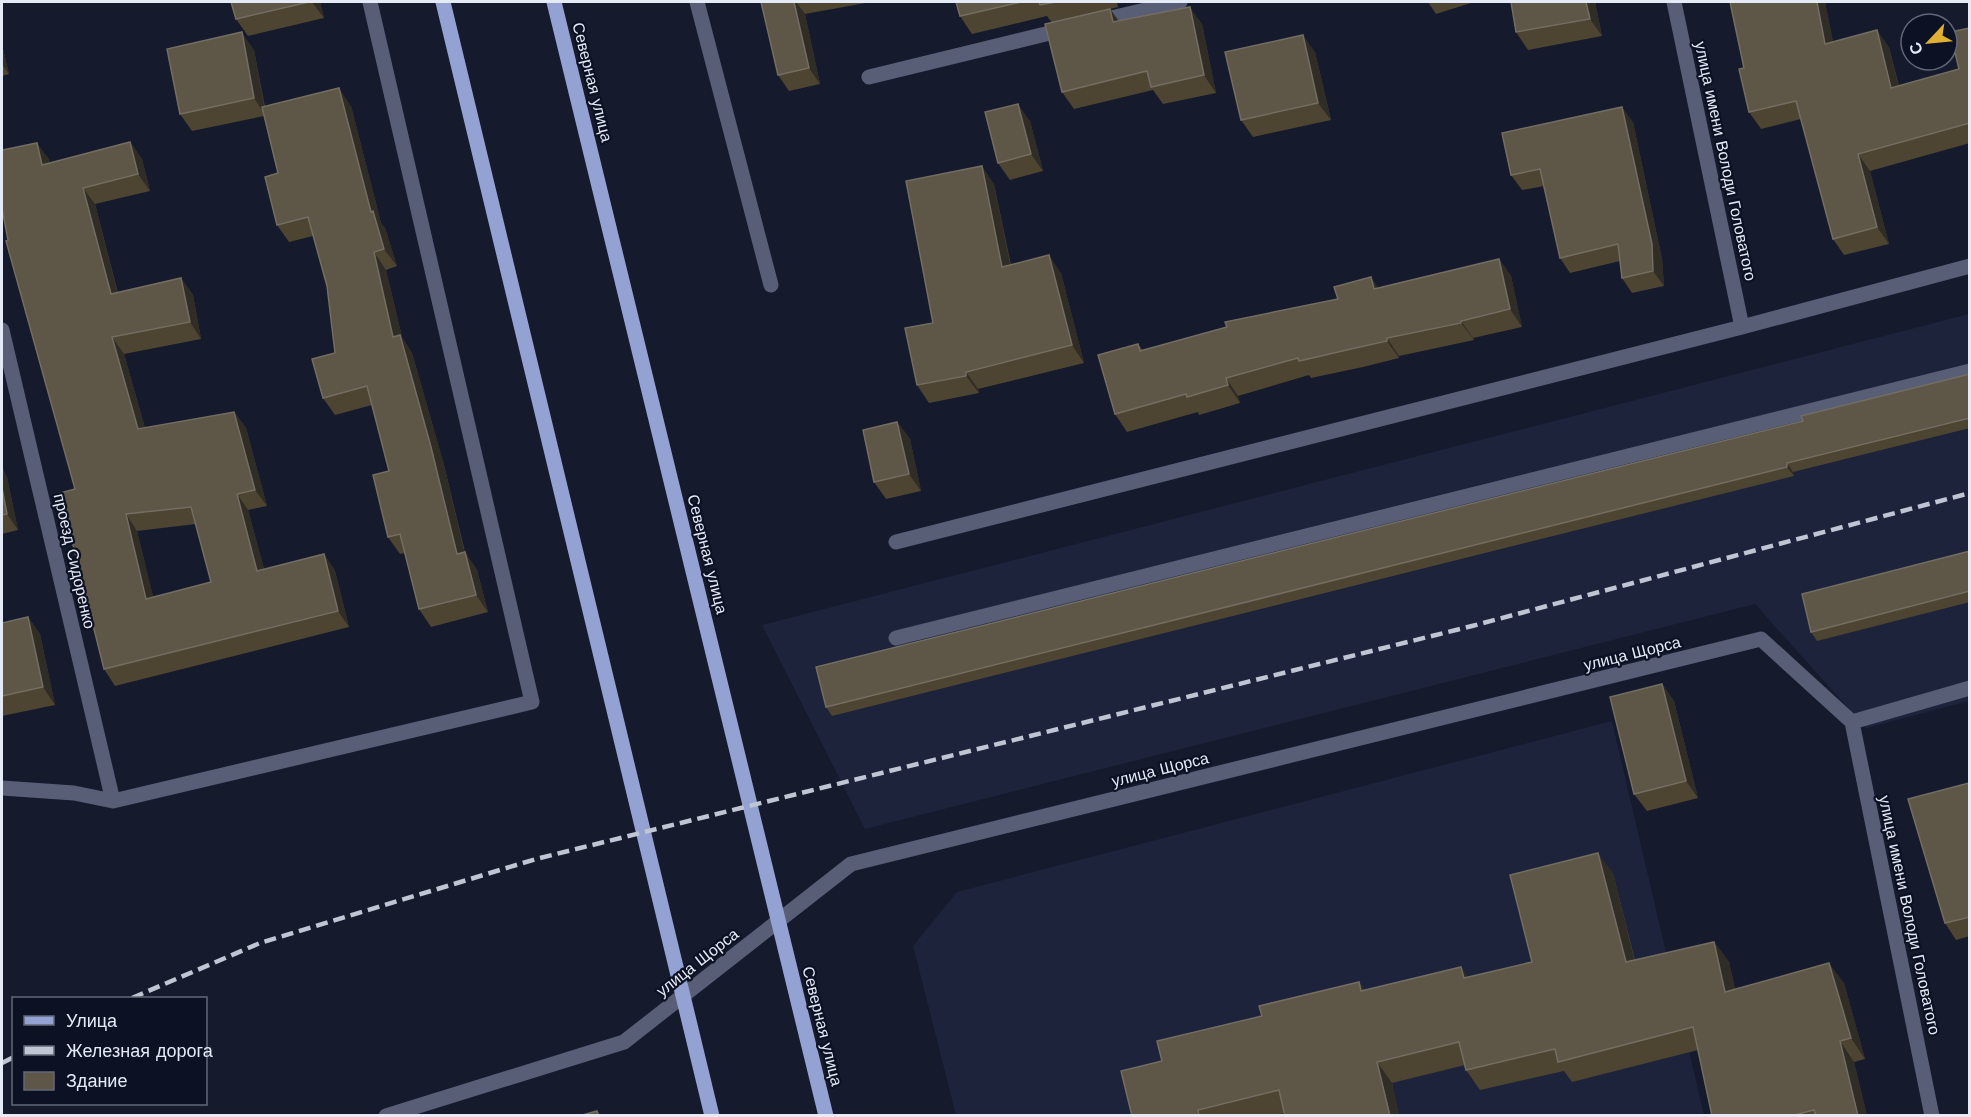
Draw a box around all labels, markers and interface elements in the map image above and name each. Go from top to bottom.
north arrow [1899,12,1959,72]
street label: Северная улица [568,20,617,144]
text: С [1905,39,1927,58]
street label: улица имени Володи Головатого [1691,40,1760,283]
street label: проезд Сидоренко [50,492,99,631]
street label: Северная улица [683,492,732,616]
street label: улица Щорса [1582,632,1683,675]
street label: улица Щорса [1110,748,1211,791]
street label: улица имени Володи Головатого [1875,794,1944,1037]
street label: улица Щорса [652,924,742,1000]
street label: Северная улица [798,964,847,1088]
legend [12,997,207,1105]
text: Улица [66,1010,118,1031]
text: Железная дорога [66,1040,214,1061]
text: Здание [66,1070,127,1091]

